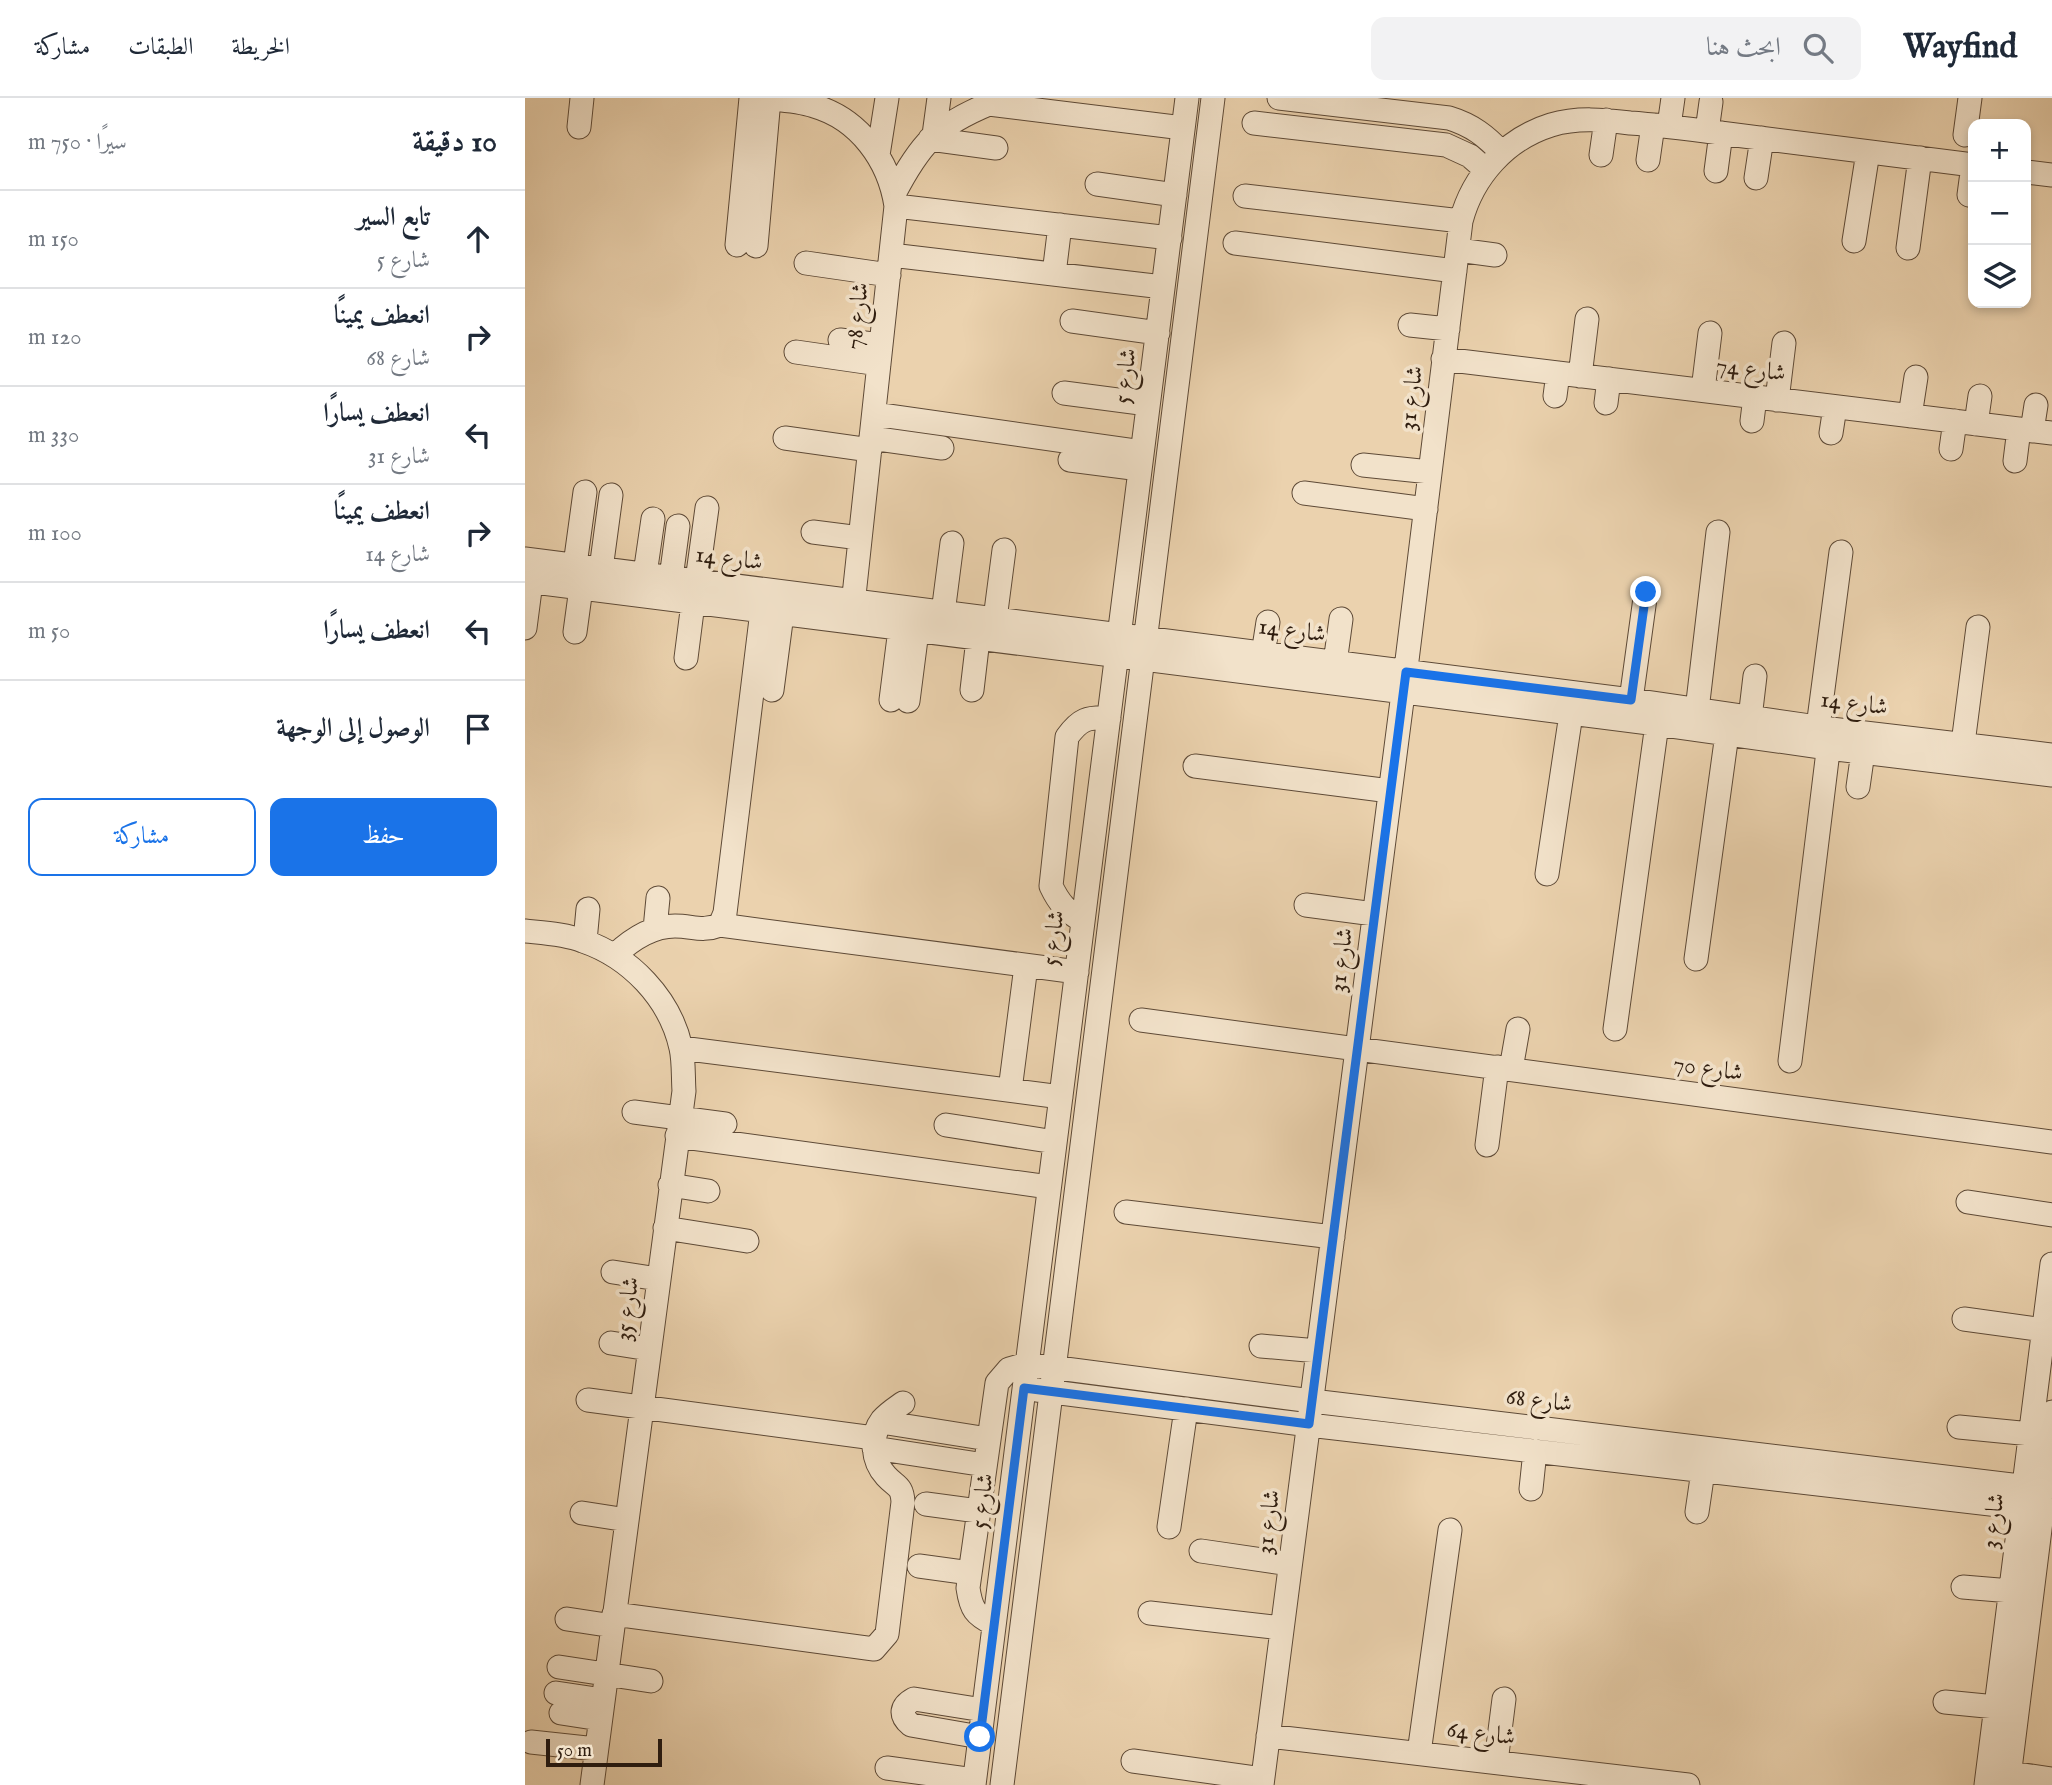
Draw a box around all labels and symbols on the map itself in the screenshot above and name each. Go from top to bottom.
street label: شارع 78 [839,281,880,352]
street label: شارع 5 [1107,347,1148,406]
street label: شارع 74 [1714,350,1788,393]
street label: شارع 31 [1393,364,1434,432]
street label: شارع 14 [693,539,764,581]
route end [1630,576,1661,607]
street label: شارع 14 [1256,611,1327,653]
street label: شارع 14 [1818,684,1889,726]
street label: شارع 5 [1035,909,1076,968]
street label: شارع 31 [1323,926,1364,994]
street label: شارع 70 [1671,1049,1745,1092]
street label: شارع 35 [609,1275,650,1343]
street label: شارع 68 [1504,1382,1574,1423]
street label: شارع 5 [964,1472,1005,1531]
street label: شارع 31 [1250,1488,1291,1556]
street label: شارع 3 [1975,1491,2016,1551]
street label: شارع 64 [1445,1714,1517,1757]
route start [964,1721,995,1752]
scale bar [546,1736,661,1768]

